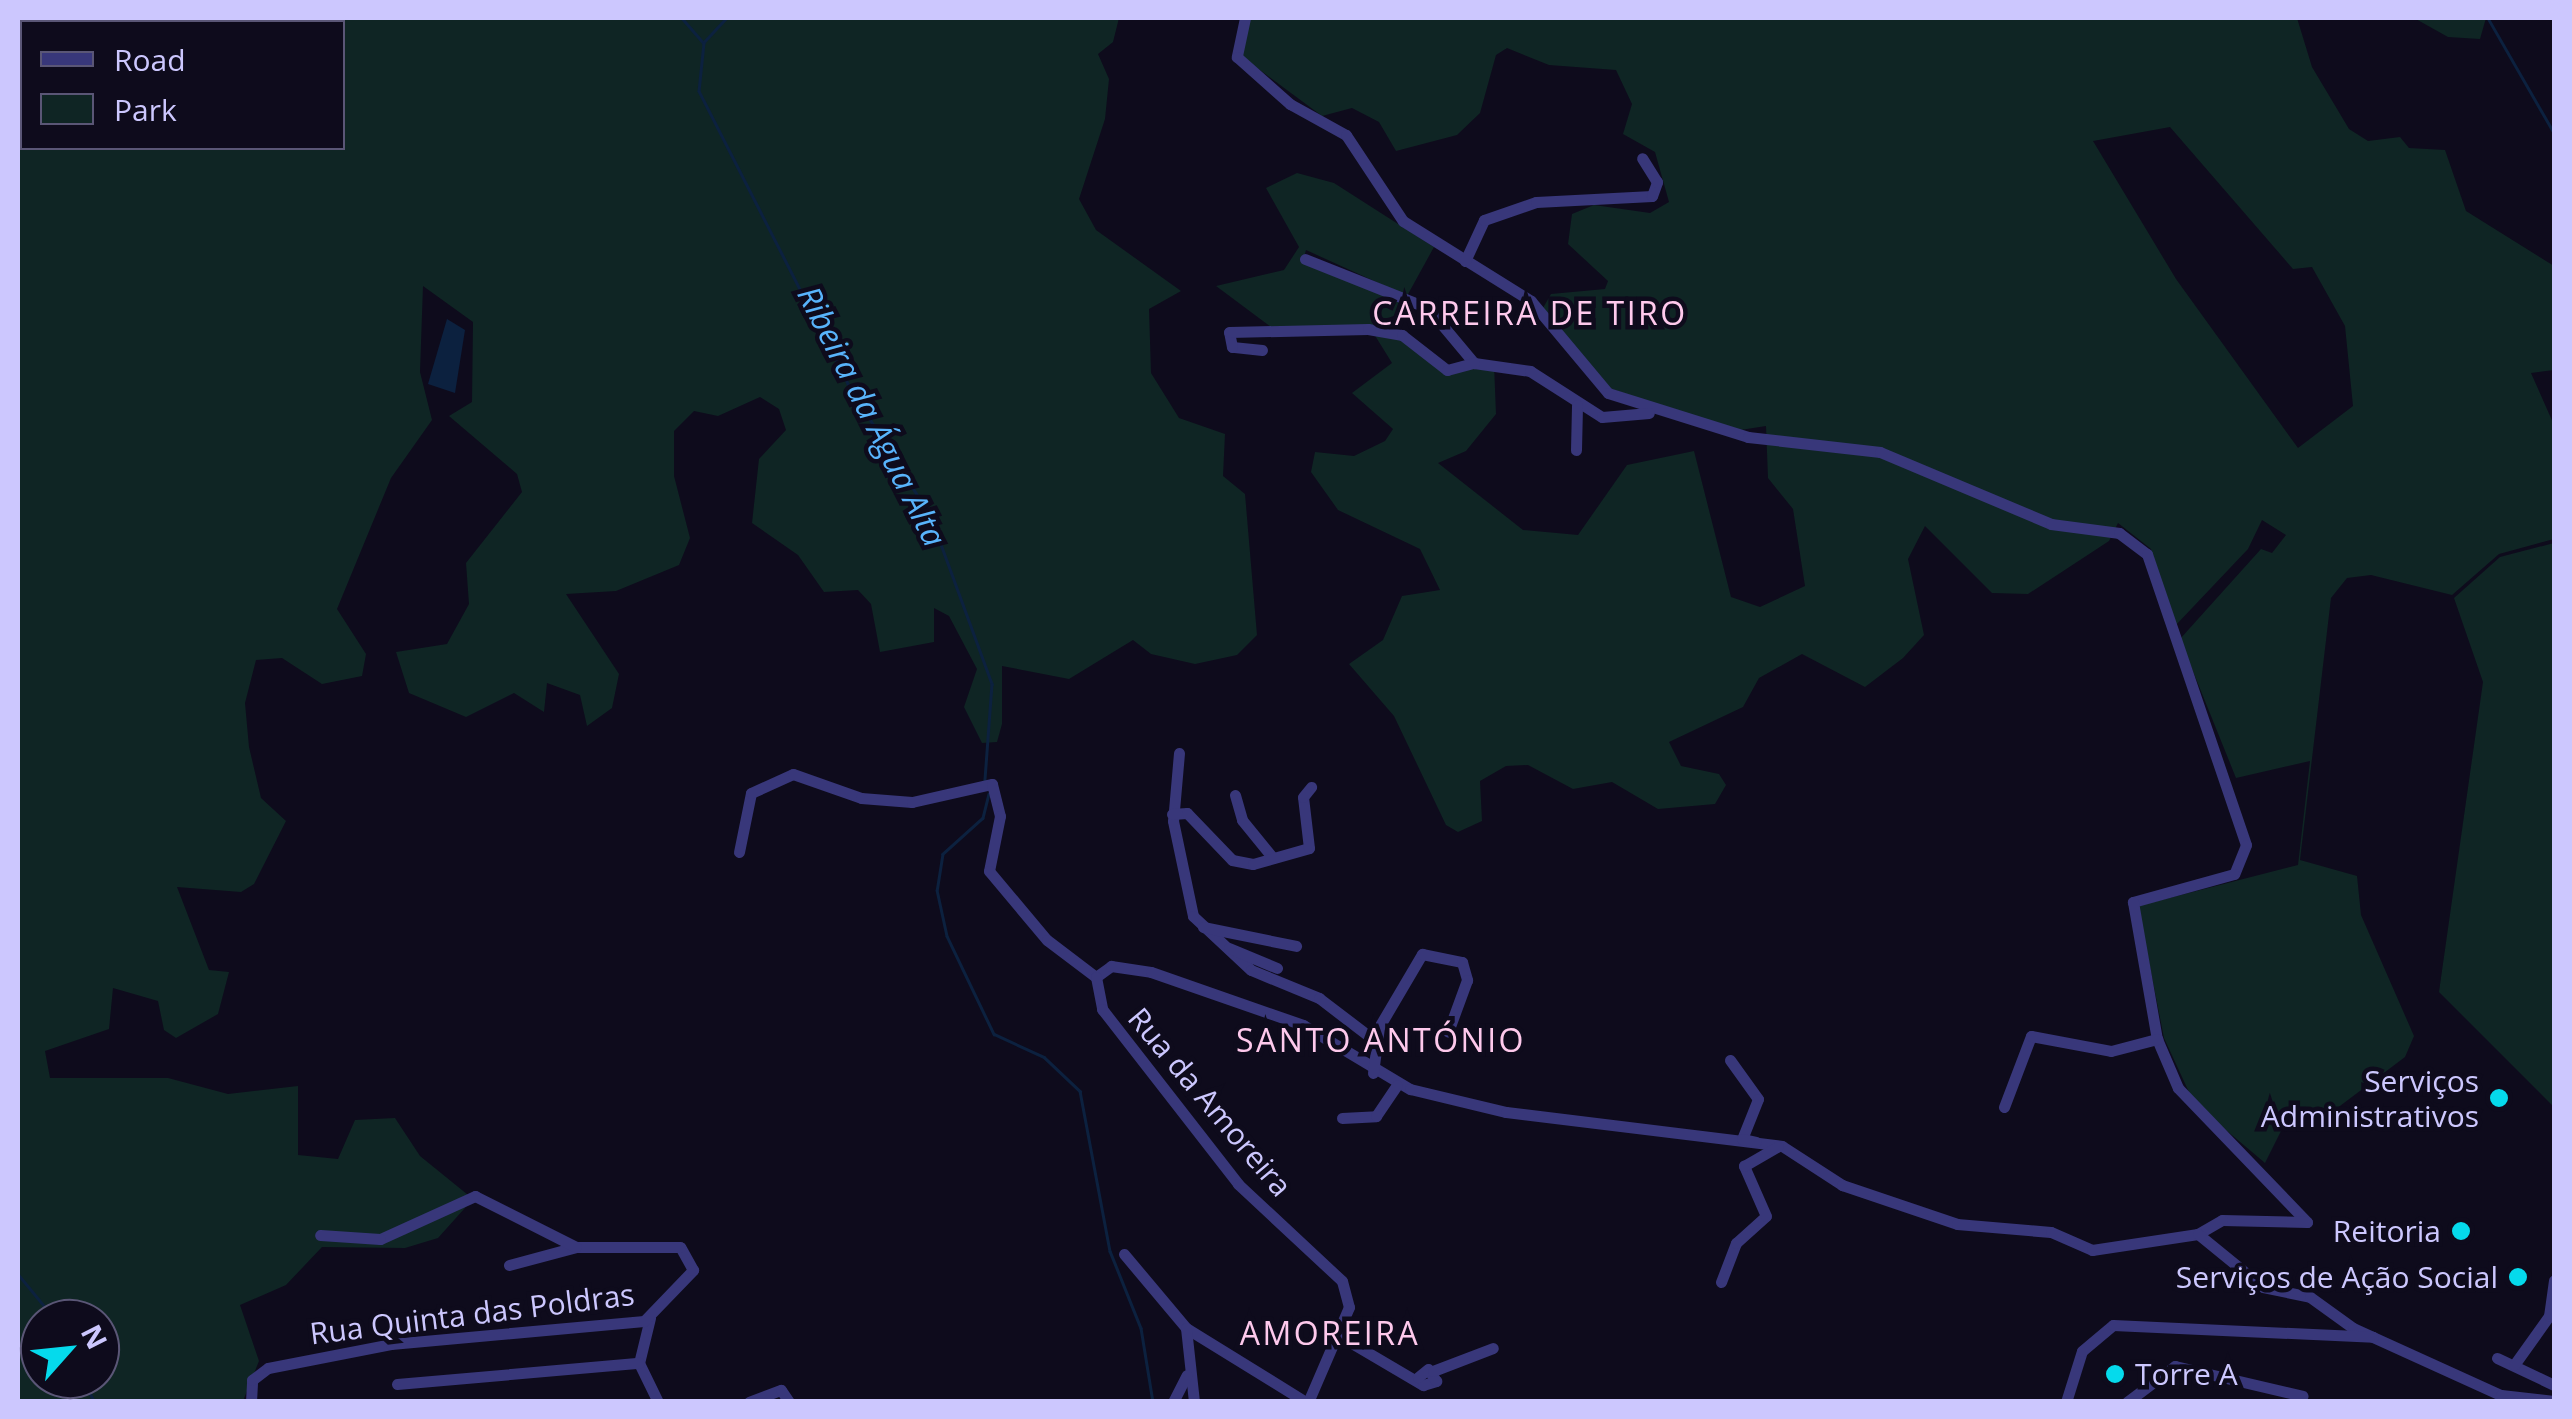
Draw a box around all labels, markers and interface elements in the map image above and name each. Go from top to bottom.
legend [20,20,345,150]
text: Road [114,39,186,80]
text: Park [114,89,177,130]
water label: Ribeira da Água Alta [790,279,954,553]
district label: CARREIRA DE TIRO [1372,294,1688,332]
street label: Rua da Amoreira [1121,1001,1299,1203]
district label: SANTO ANTÓNIO [1236,1021,1526,1059]
place label: Serviços Administrativos [2261,1063,2479,1134]
marker: Serviços Administrativos [2488,1087,2510,1109]
place label: Reitoria [2333,1213,2441,1249]
marker: Reitoria [2450,1220,2472,1242]
place label: Serviços de Ação Social [2176,1259,2498,1295]
marker: Serviços de Ação Social [2507,1266,2529,1288]
street label: Rua Quinta das Poldras [308,1276,636,1352]
north arrow [20,1299,120,1399]
district label: AMOREIRA [1240,1314,1420,1352]
text: N [73,1318,117,1355]
place label: Torre A [2135,1356,2238,1392]
marker: Torre A [2104,1363,2126,1385]

